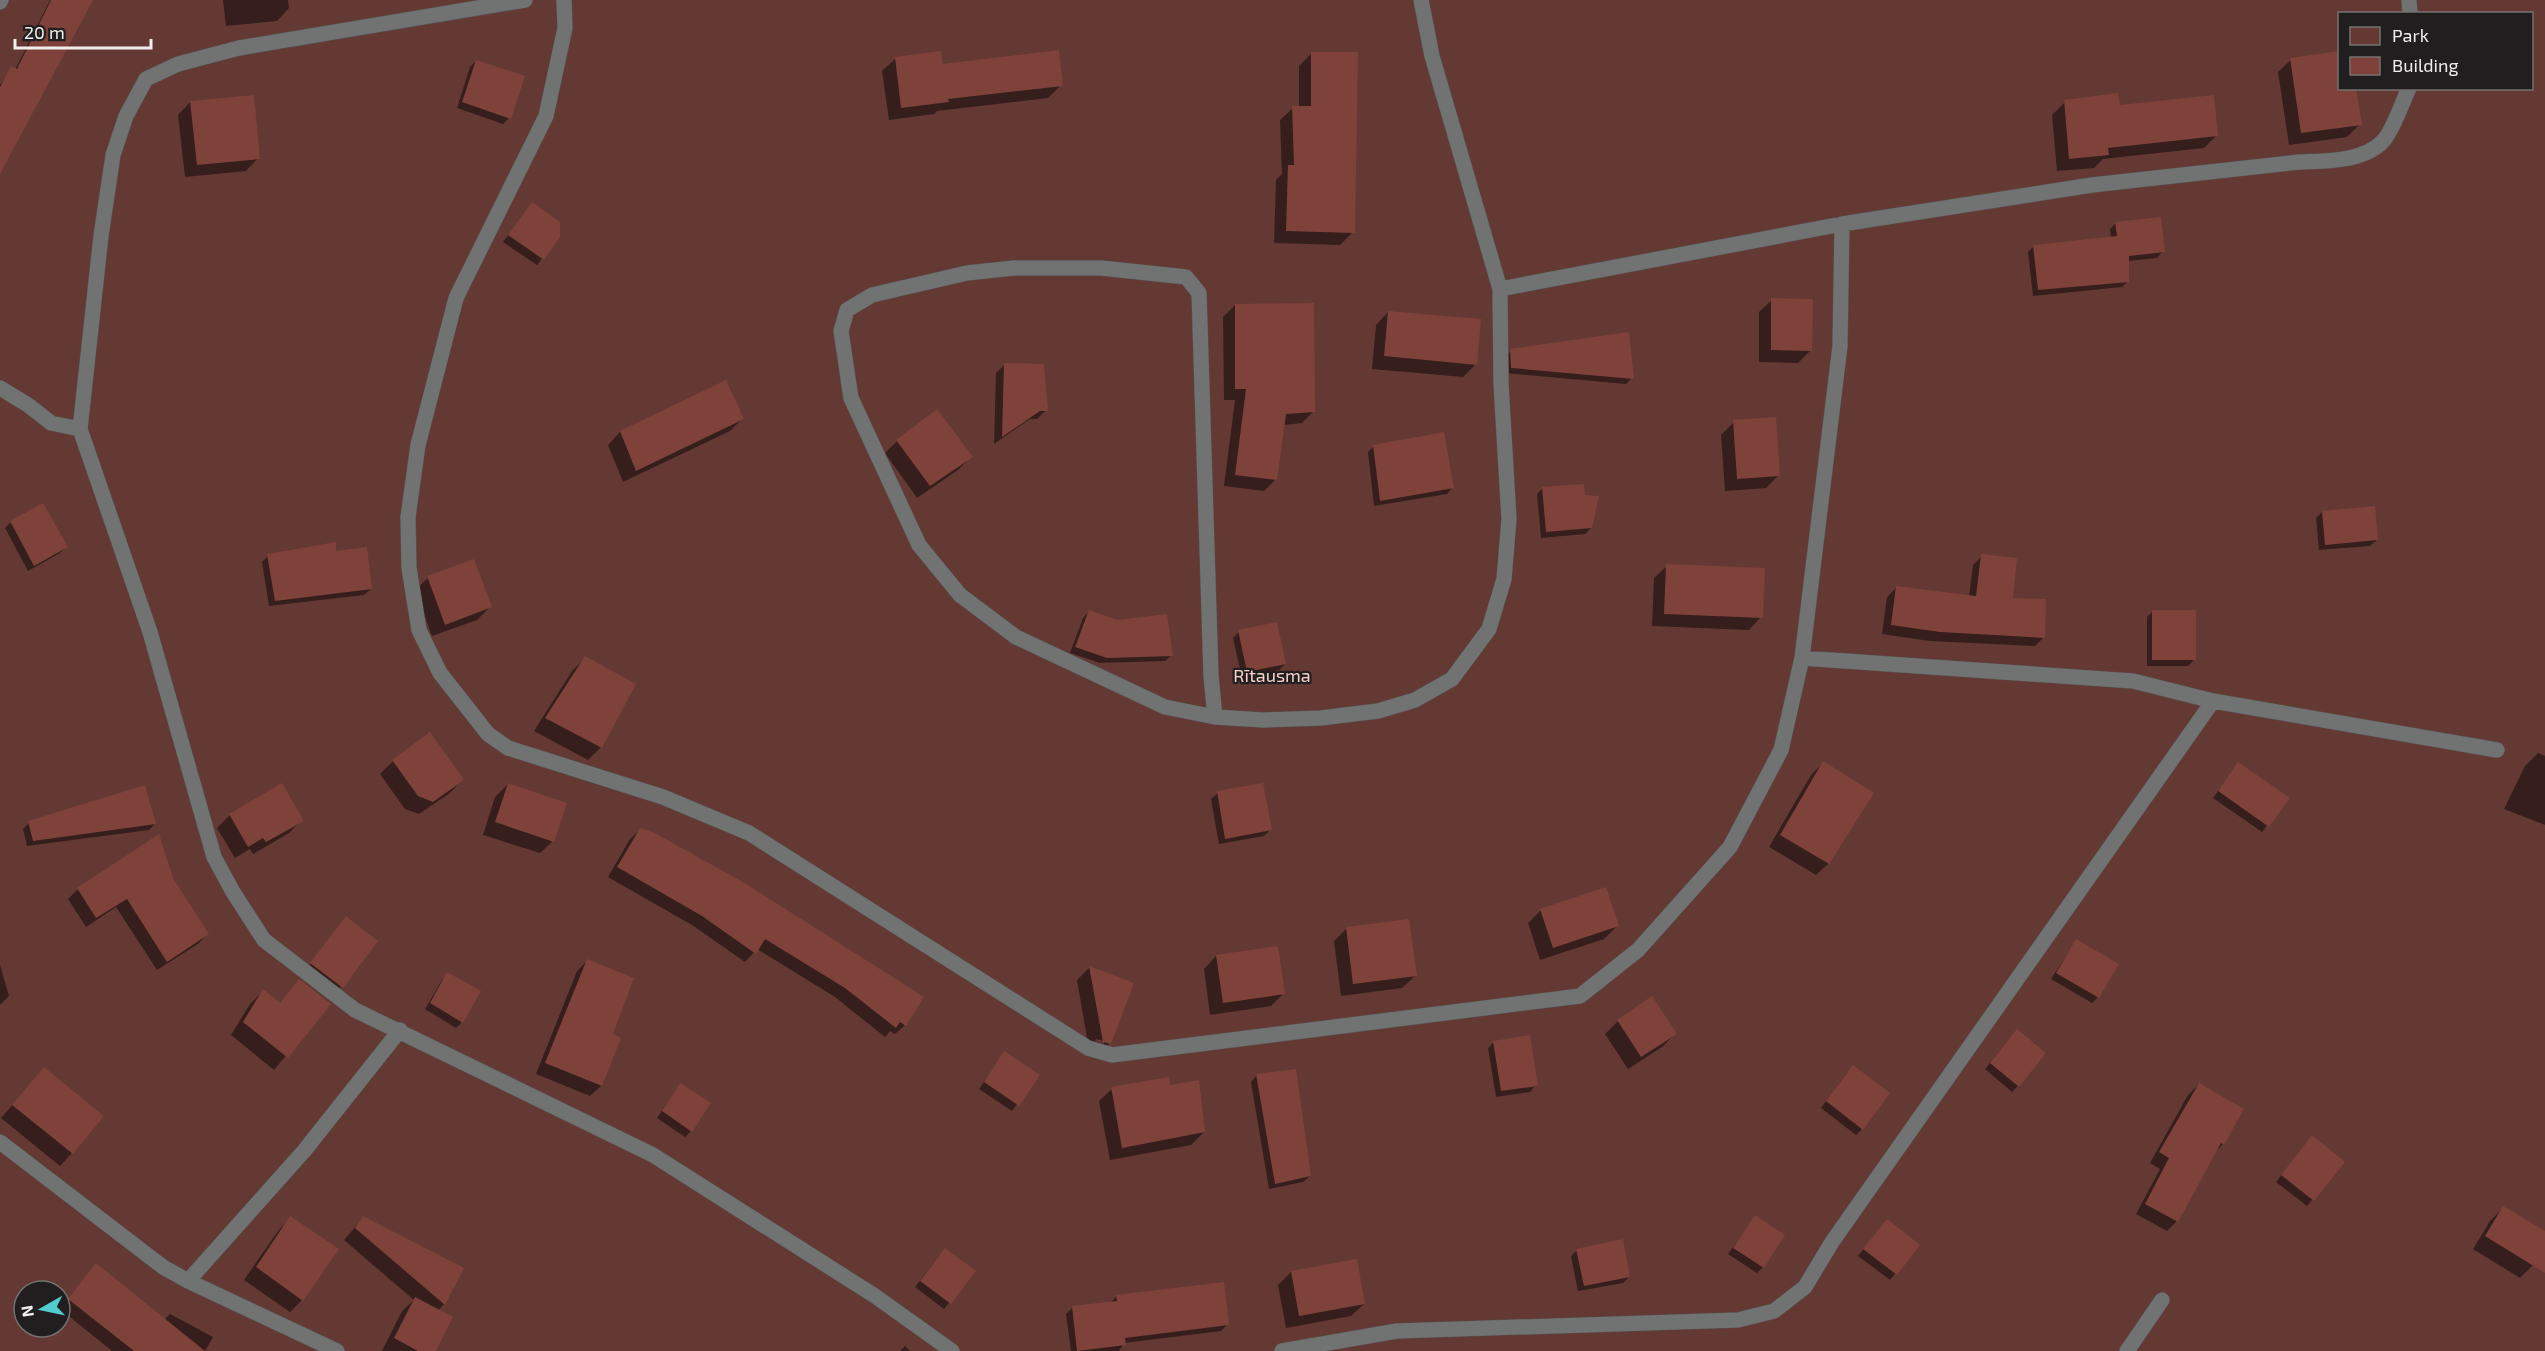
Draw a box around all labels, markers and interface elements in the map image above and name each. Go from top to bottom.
scale bar [15,12,152,50]
legend [2338,12,2533,90]
text: 20 m [24,21,65,43]
text: Park [2392,24,2429,46]
text: Building [2392,54,2459,76]
park label: Rītausma [1233,664,1311,686]
north arrow [12,1279,72,1339]
text: N [16,1304,37,1319]

